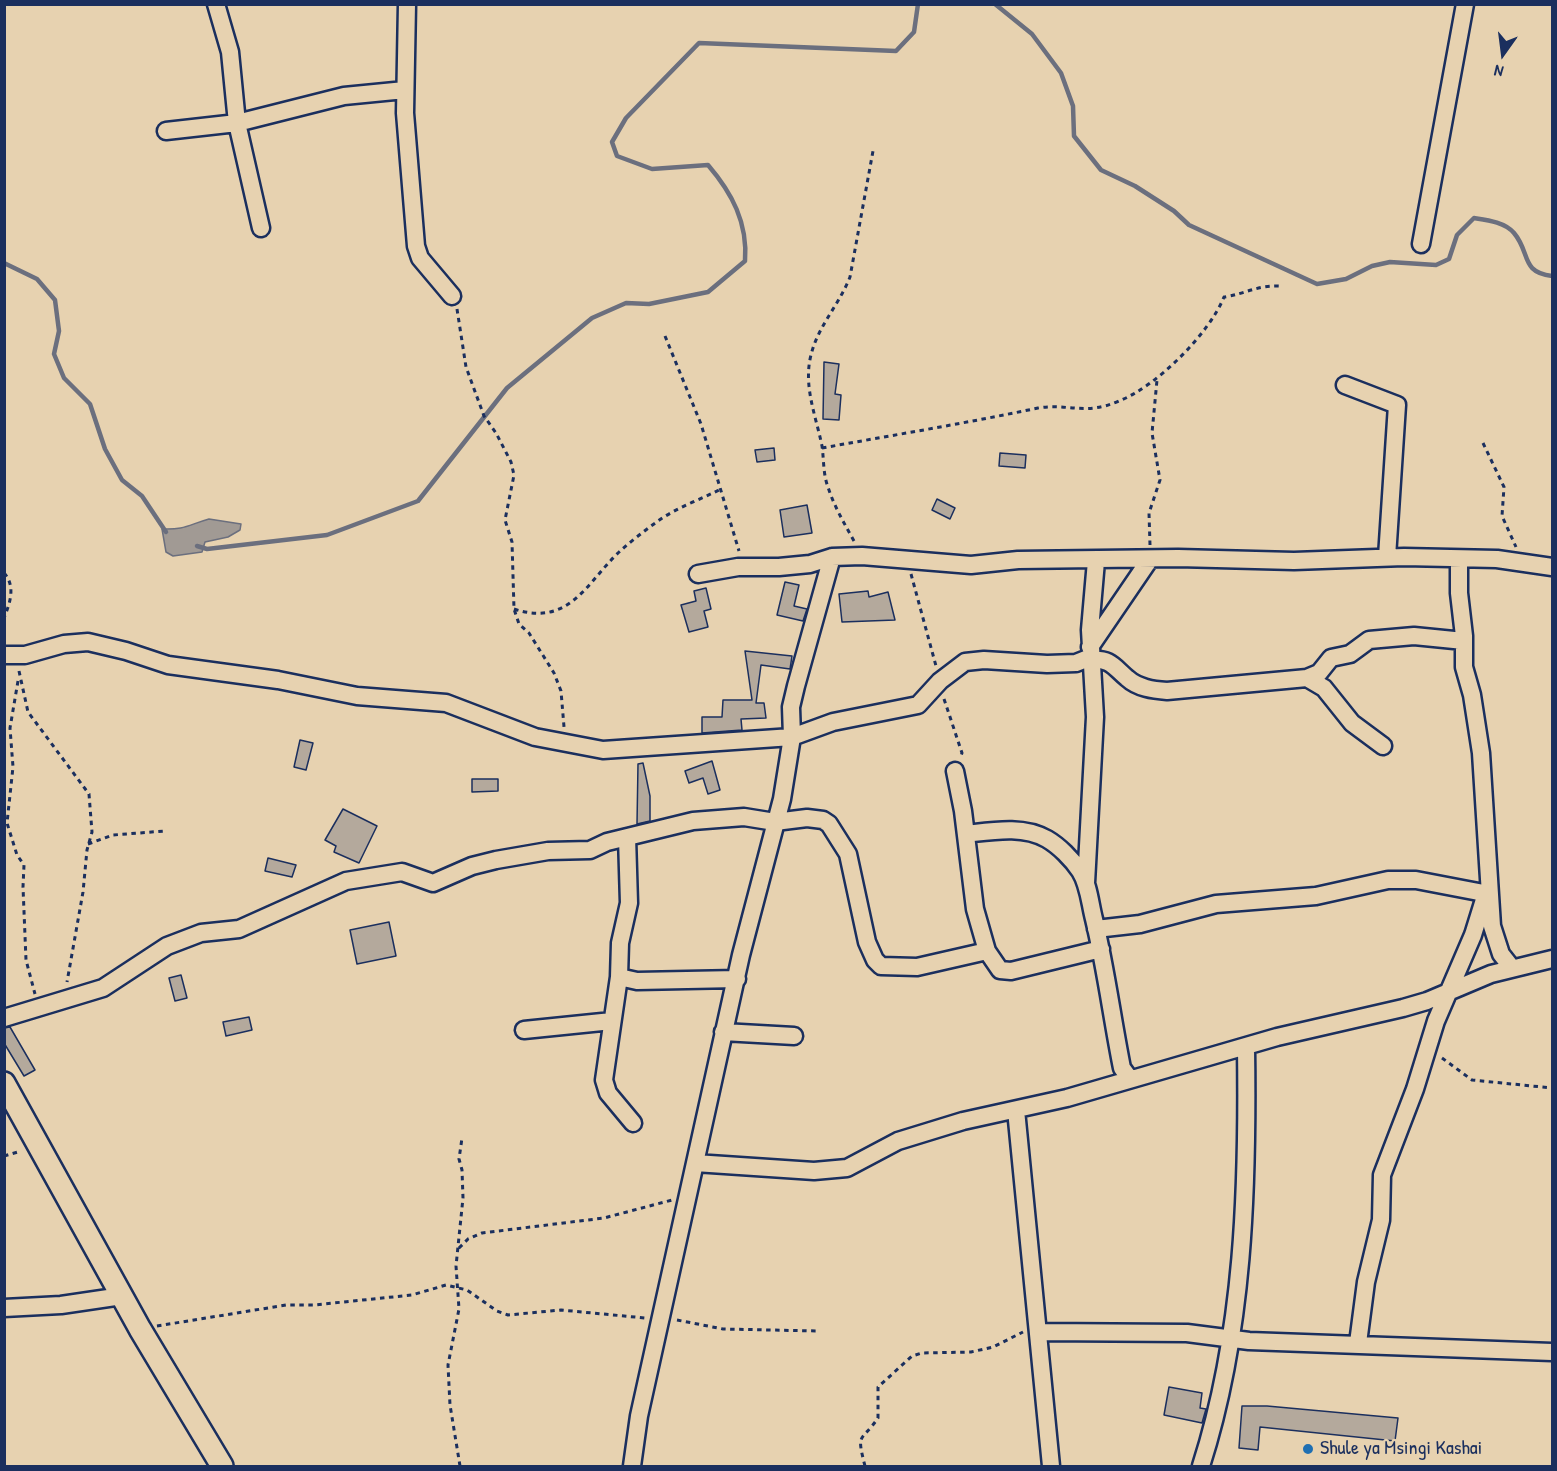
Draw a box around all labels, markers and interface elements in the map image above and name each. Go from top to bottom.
north arrow [1473,24,1533,84]
text: N [1492,60,1505,83]
place label: Shule ya Msingi Kashai [1320,1437,1482,1461]
marker: Shule ya Msingi Kashai [1301,1442,1315,1456]

